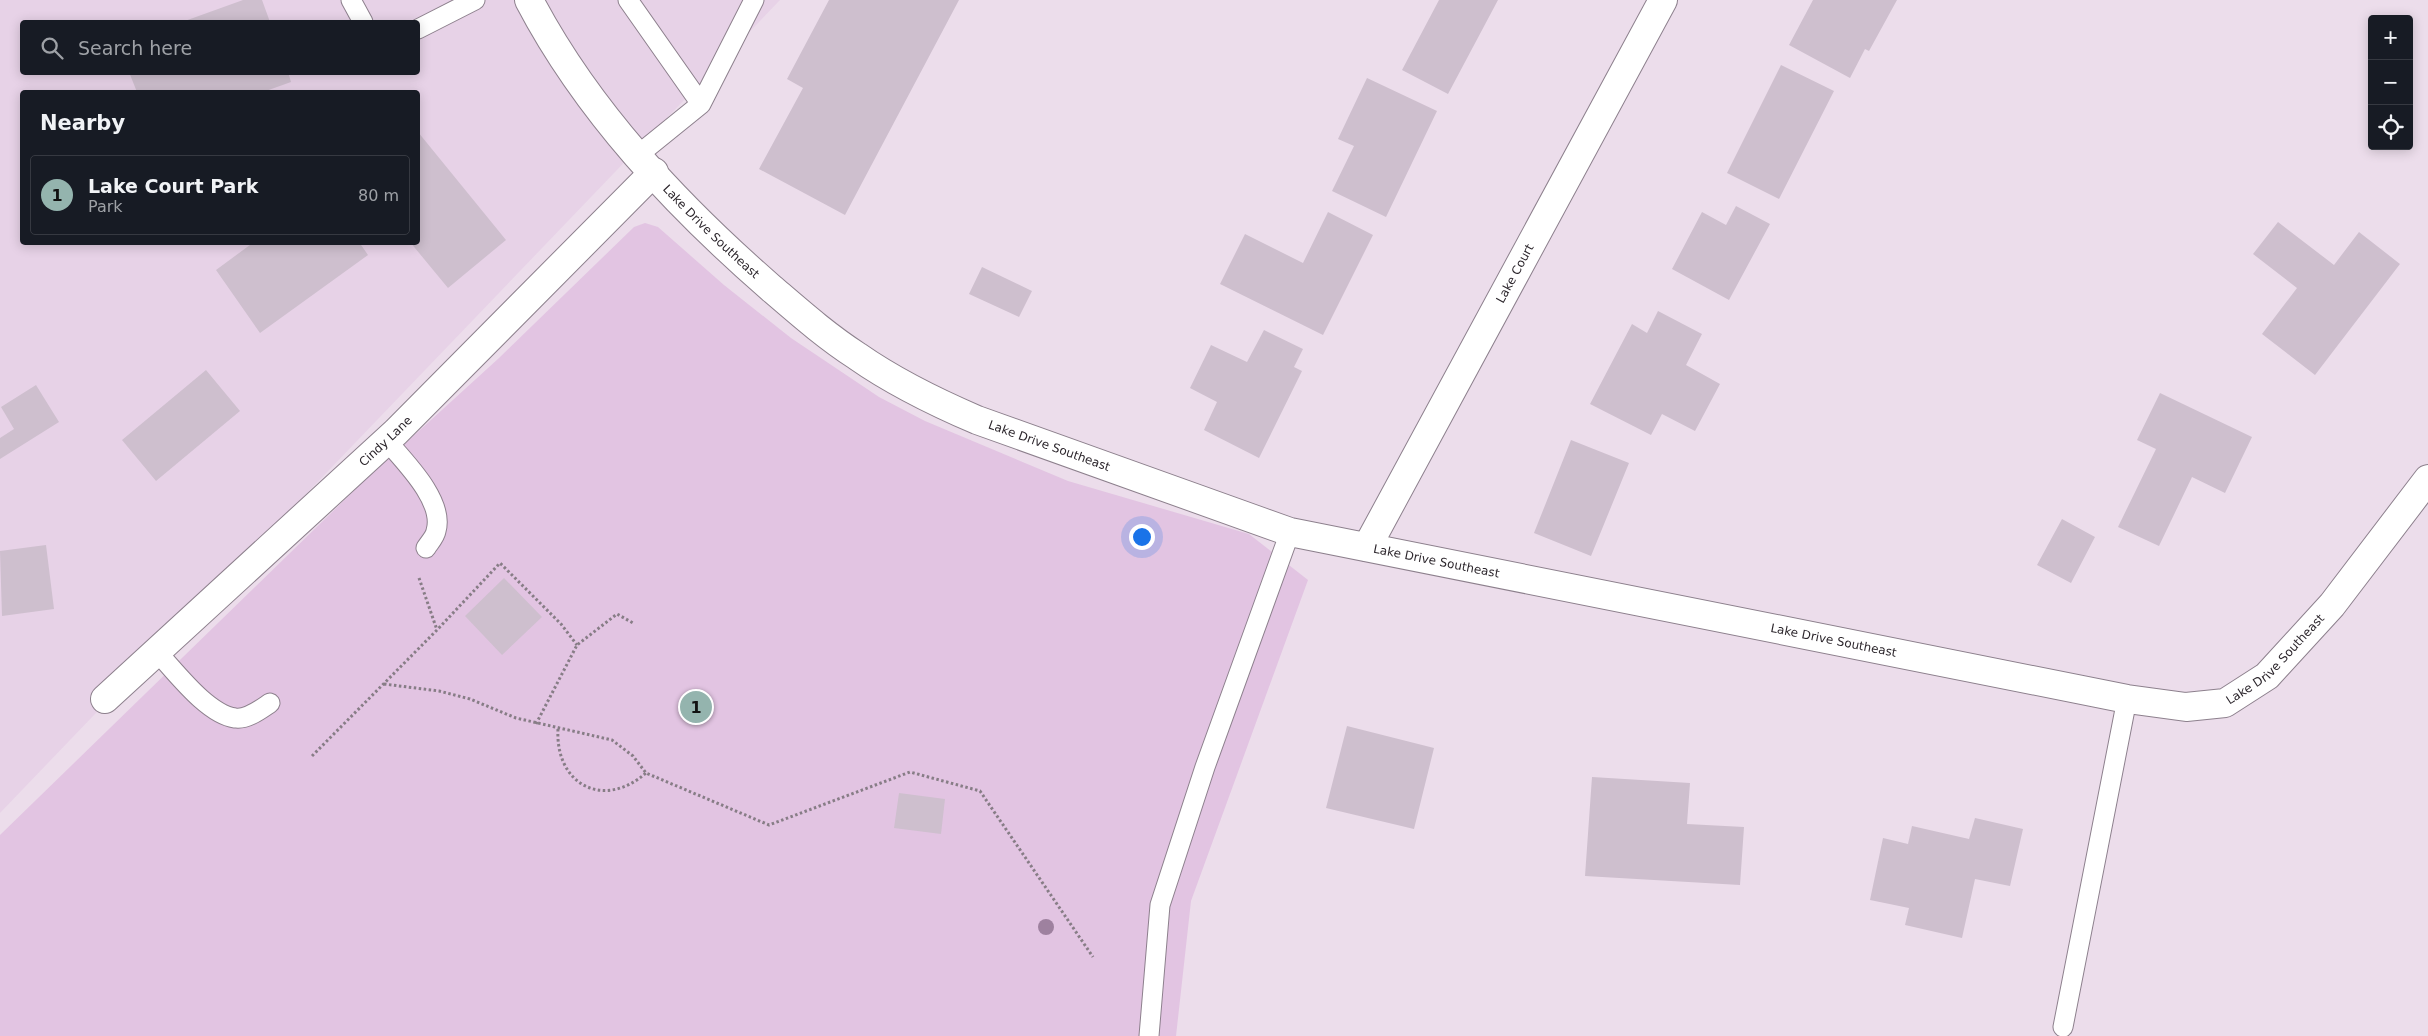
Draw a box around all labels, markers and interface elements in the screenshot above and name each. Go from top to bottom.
map controls [2368,15,2413,150]
button: + [2368,15,2413,60]
search box [20,20,420,75]
icon: search [38,34,66,62]
text: Search here [78,37,192,59]
button: − [2368,60,2413,105]
button: locate [2368,105,2413,150]
text: Nearby [40,111,125,135]
text: Lake Court Park [88,175,258,197]
street label: Lake Drive Southeast [660,182,762,281]
text: 1 [51,186,63,205]
text: 80 m [358,186,399,205]
text: Park [88,197,123,216]
street label: Lake Court [1493,241,1537,305]
street label: Cindy Lane [356,413,415,469]
street label: Lake Drive Southeast [986,418,1112,474]
your location [1129,524,1155,550]
street label: Lake Drive Southeast [1372,542,1501,581]
street label: Lake Drive Southeast [2224,611,2327,707]
street label: Lake Drive Southeast [1769,621,1898,660]
pin: 1 [680,688,712,726]

